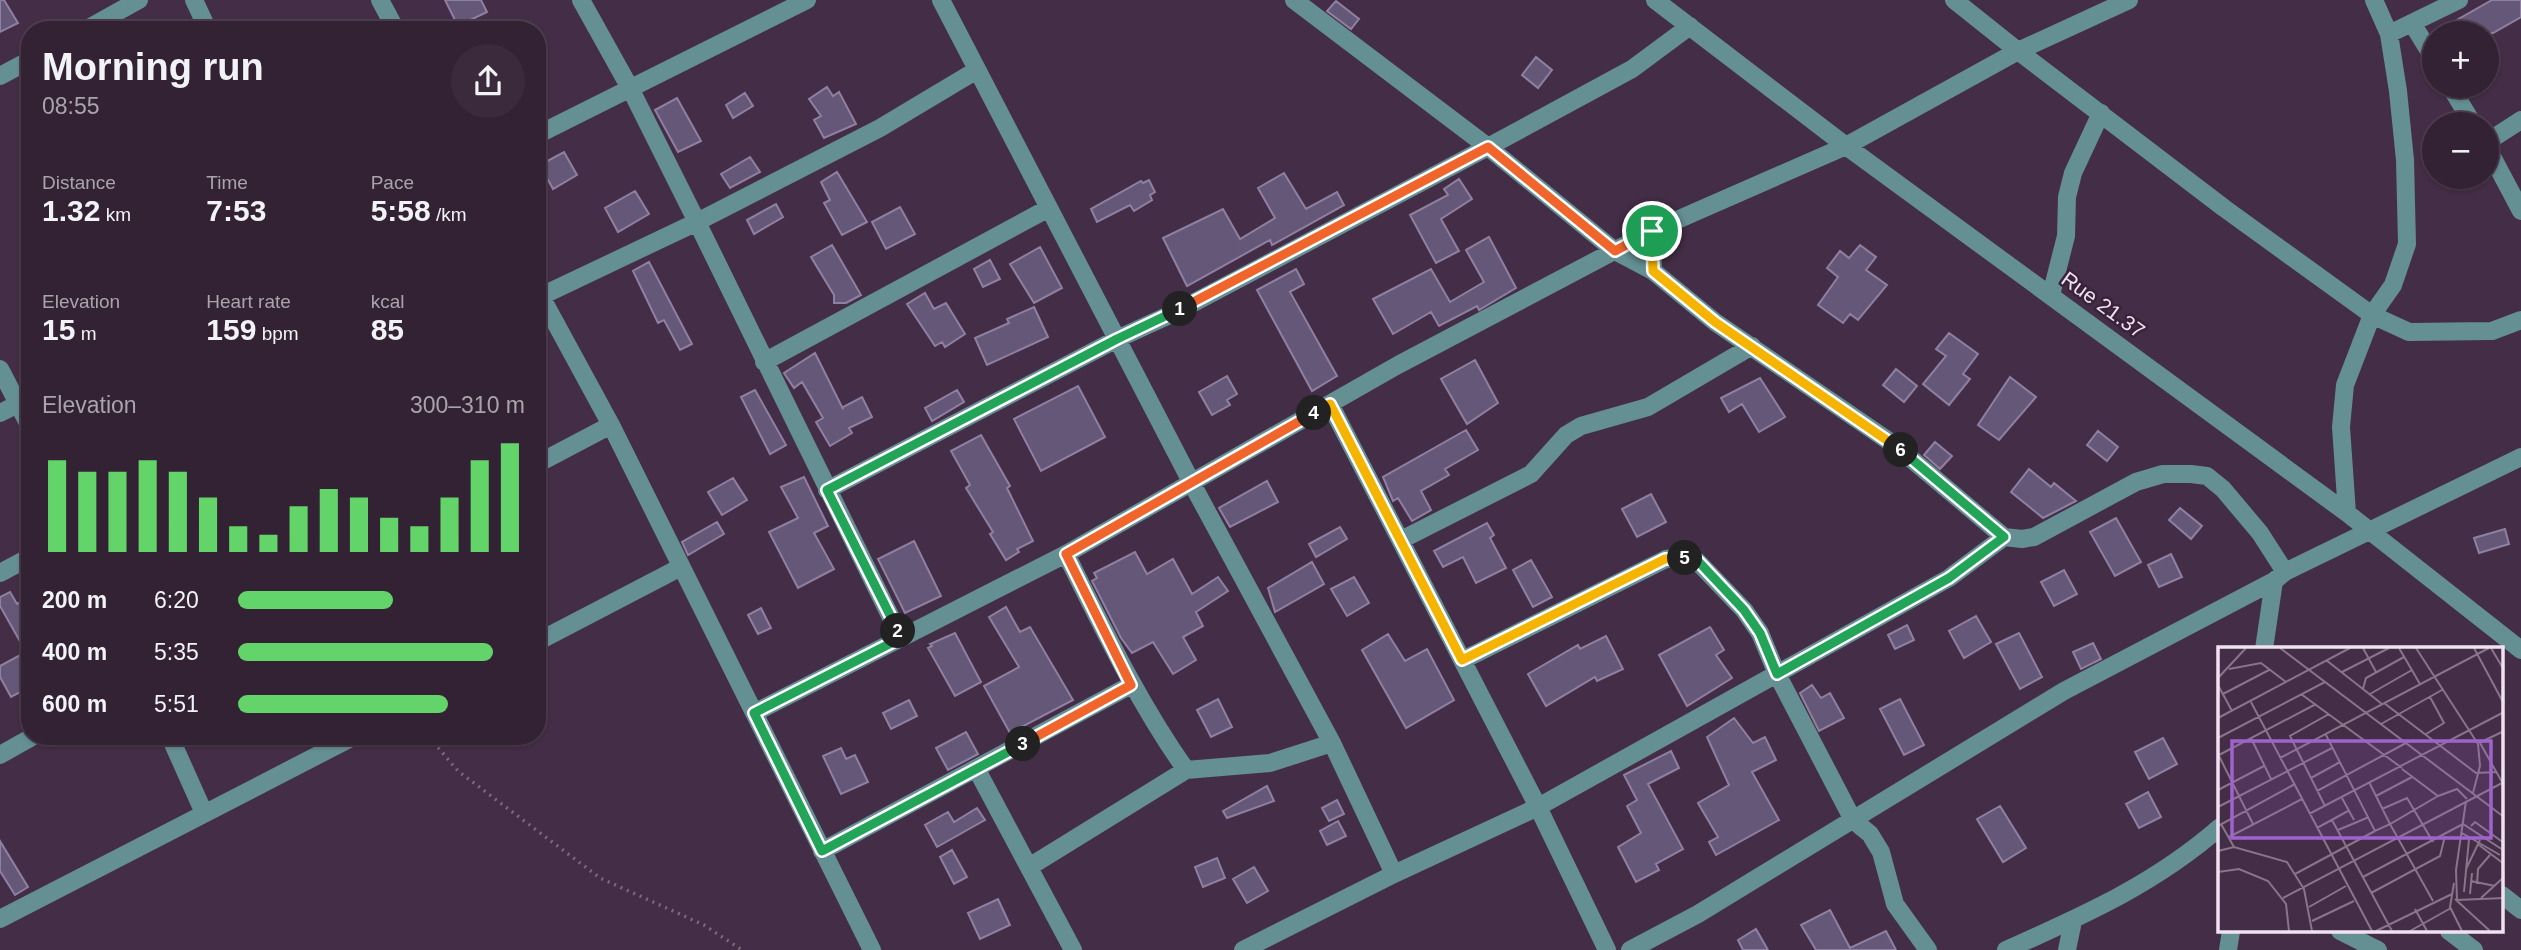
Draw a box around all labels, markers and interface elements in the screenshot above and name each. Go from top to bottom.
map controls [2422,21,2499,189]
button: + [2422,21,2499,98]
button: share [451,44,525,118]
text: Morning run [42,46,264,88]
text: 08:55 [42,93,100,119]
button: − [2422,112,2499,189]
text: Distance [42,172,116,193]
text: Time [206,172,248,193]
text: Pace [371,172,414,193]
text: 1.32 [42,194,100,227]
text: 7:53 [206,194,266,227]
text: 5:58 [371,194,431,227]
pin [1622,201,1682,261]
text: km [100,204,131,225]
text: /km [431,204,467,225]
icon: arrive [1633,212,1671,250]
street label: Rue 21.37 [2057,267,2149,342]
text: Elevation [42,291,120,312]
text: Heart rate [206,291,291,312]
text: kcal [371,291,404,312]
pin: 1 [1162,292,1198,326]
text: 1 [1174,298,1185,319]
text: 15 [42,313,75,346]
text: 159 [206,313,256,346]
text: 85 [371,313,404,346]
text: m [75,323,96,344]
text: bpm [256,323,299,344]
text: Elevation [42,392,137,418]
text: 300–310 m [410,392,525,418]
pin: 4 [1296,396,1332,430]
text: 4 [1308,402,1319,423]
pin: 6 [1884,433,1918,468]
text: 6 [1895,439,1906,460]
pin: 5 [1668,540,1702,576]
text: 5 [1679,547,1690,568]
text: 200 m [42,587,107,613]
text: 6:20 [154,587,199,613]
pin: 2 [880,614,916,648]
text: 2 [892,620,903,641]
text: 400 m [42,639,107,665]
text: 5:35 [154,639,199,665]
inset map [2218,647,2504,932]
text: 600 m [42,691,107,717]
text: 5:51 [154,691,199,717]
pin: 3 [1006,726,1040,762]
text: 3 [1017,733,1028,754]

